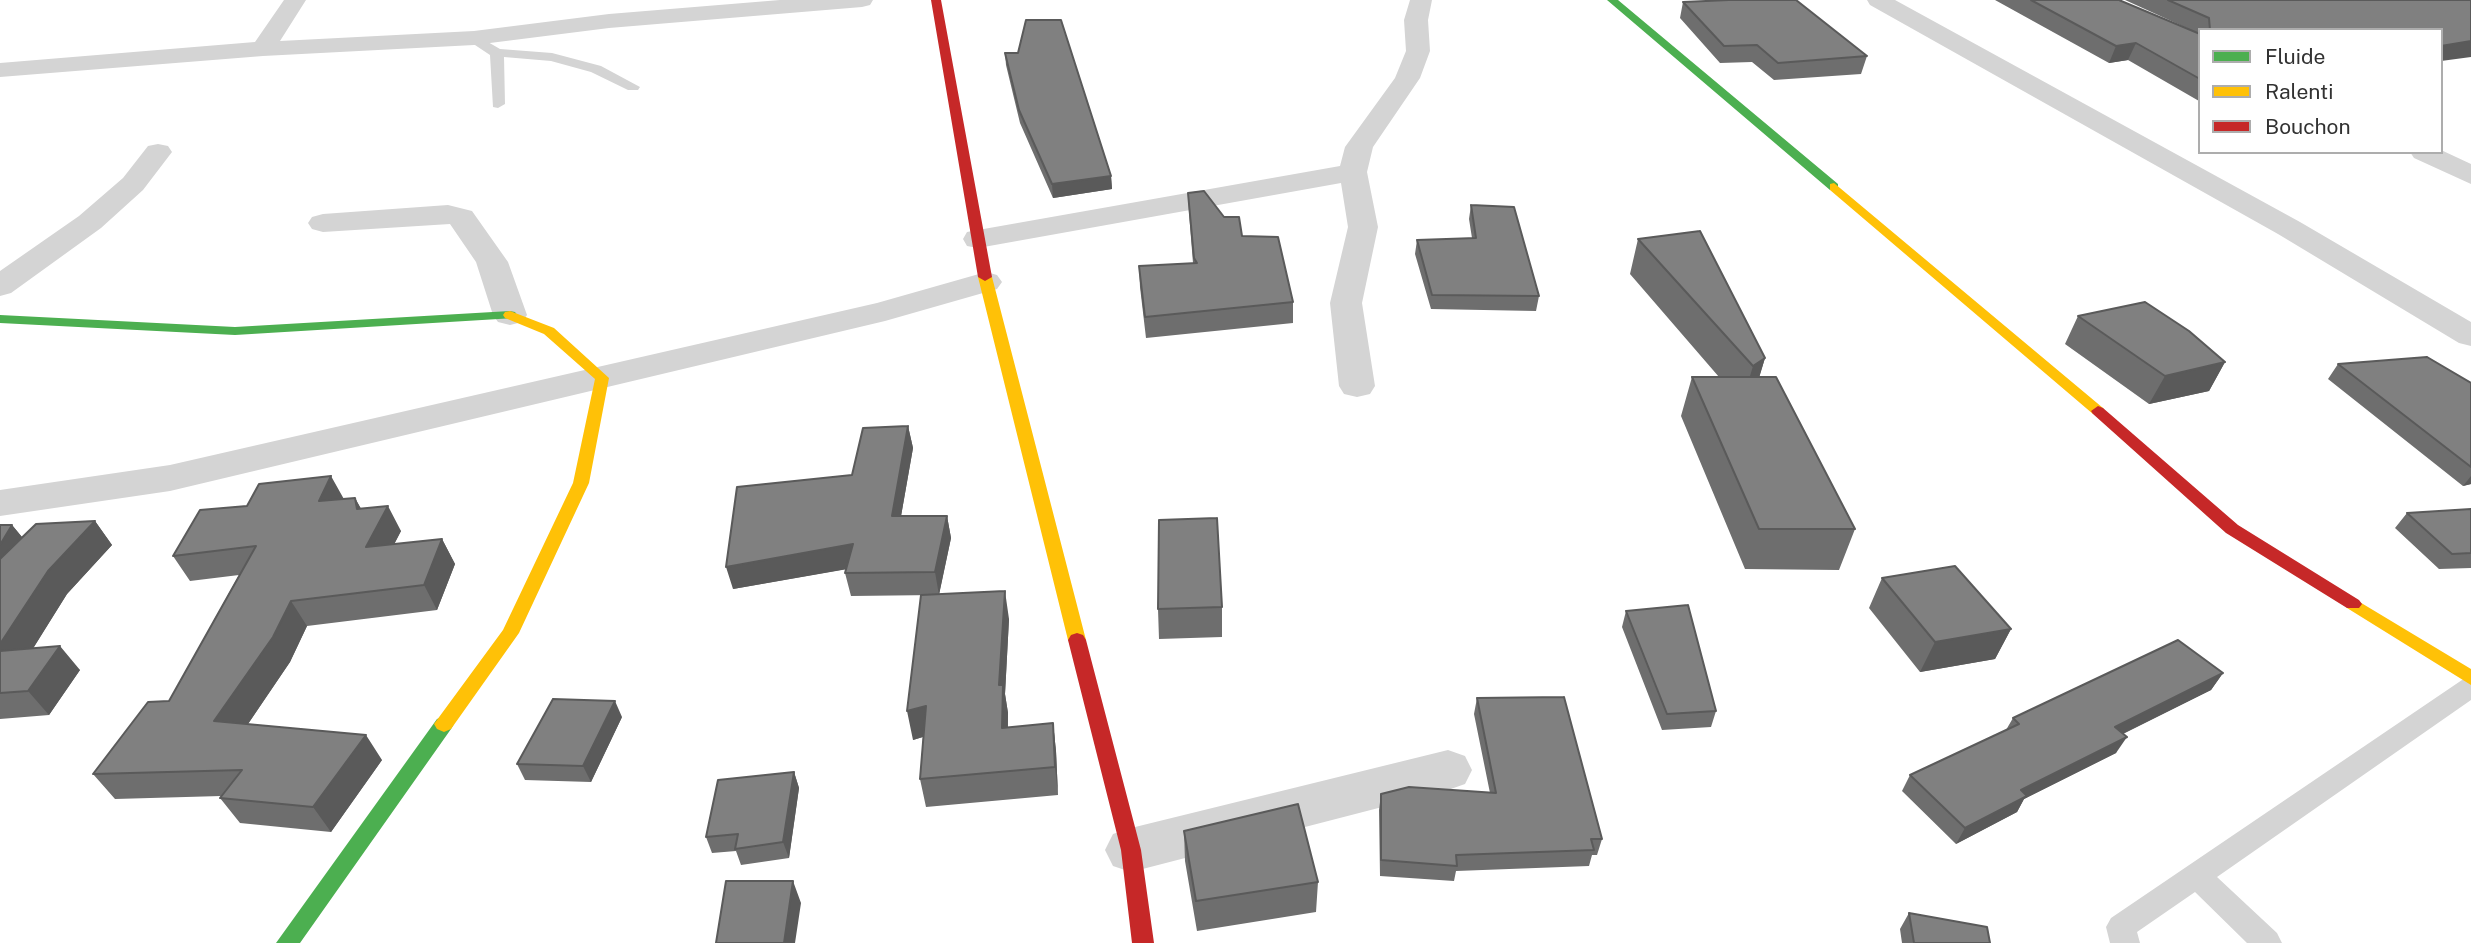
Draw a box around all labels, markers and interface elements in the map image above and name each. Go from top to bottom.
legend [2198,28,2443,154]
text: Fluide [2265,44,2325,69]
text: Ralenti [2265,79,2333,104]
text: Bouchon [2265,114,2351,139]

